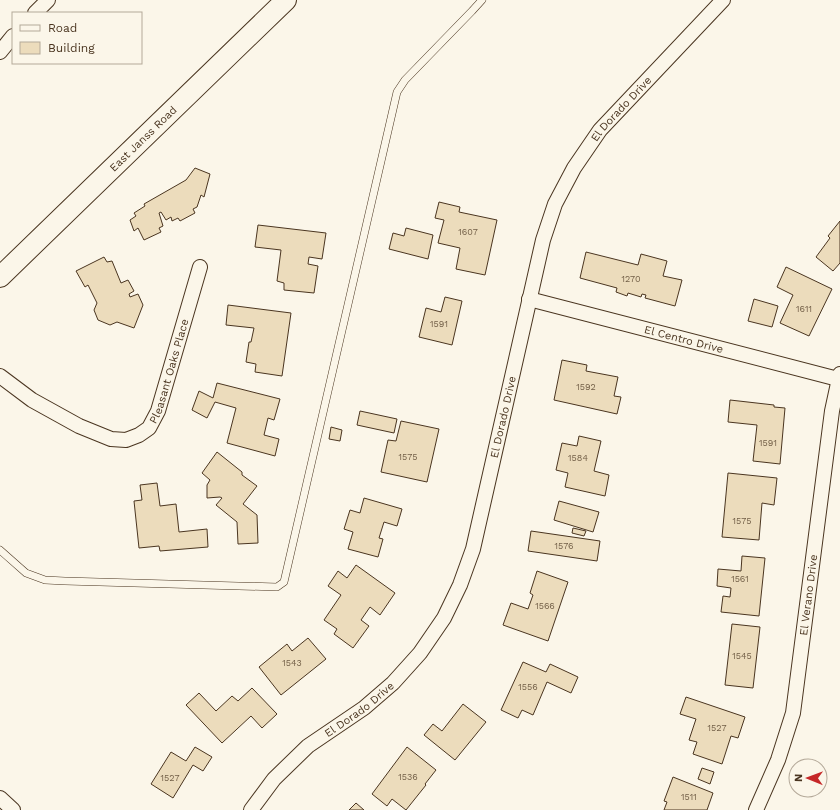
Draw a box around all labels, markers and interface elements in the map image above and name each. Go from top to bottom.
legend [12,12,142,64]
text: Road [48,21,77,35]
text: Building [48,41,95,55]
street label: El Dorado Drive [588,74,654,144]
street label: East Janss Road [107,103,179,174]
house number: 1607 [458,227,478,237]
house number: 1270 [621,274,641,284]
house number: 1611 [796,304,812,314]
street label: Pleasant Oaks Place [146,317,191,426]
house number: 1591 [430,319,448,329]
street label: El Centro Drive [643,323,725,356]
street label: El Dorado Drive [487,375,518,459]
house number: 1592 [576,382,596,392]
house number: 1591 [759,438,777,448]
house number: 1575 [398,452,418,462]
house number: 1584 [568,453,588,463]
house number: 1575 [732,516,752,526]
house number: 1576 [554,541,574,551]
street label: El Verano Drive [797,554,820,636]
house number: 1561 [731,574,749,584]
house number: 1566 [535,601,555,611]
house number: 1545 [732,651,752,661]
house number: 1543 [282,658,302,668]
street label: El Dorado Drive [322,679,396,739]
house number: 1556 [518,682,538,692]
house number: 1527 [708,723,726,733]
north arrow [788,758,828,798]
house number: 1536 [398,772,418,782]
house number: 1527 [161,773,179,783]
text: N [792,774,805,782]
house number: 1511 [681,792,697,802]

